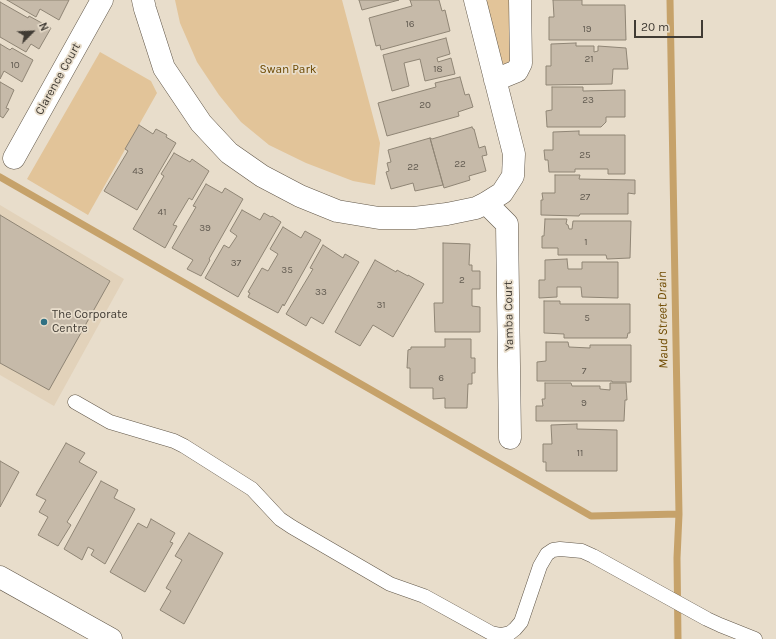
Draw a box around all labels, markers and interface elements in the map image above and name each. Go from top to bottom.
north arrow [12,12,52,52]
scale bar [636,12,705,38]
house number: 16 [405,18,415,30]
text: 20 m [641,20,669,34]
text: N [36,21,51,33]
house number: 19 [582,23,592,35]
street label: Clarence Court [32,40,84,118]
house number: 21 [584,53,594,65]
house number: 10 [10,59,20,71]
park label: Swan Park [260,63,316,77]
house number: 18 [433,63,443,75]
house number: 23 [582,94,594,106]
house number: 20 [419,99,431,111]
house number: 25 [579,149,591,161]
house number: 22 [454,158,466,170]
house number: 22 [407,161,419,173]
house number: 43 [132,165,144,177]
house number: 27 [580,191,590,203]
house number: 41 [158,206,166,218]
house number: 39 [199,222,211,234]
house number: 1 [584,236,588,248]
house number: 37 [231,257,241,269]
house number: 35 [281,264,293,276]
water label: Maud Street Drain [654,271,672,369]
house number: 2 [459,274,465,286]
street label: Yamba Court [501,281,517,351]
house number: 33 [315,286,327,298]
house number: 31 [376,299,386,311]
place label: The Corporate Centre [52,308,128,336]
house number: 5 [584,312,590,324]
marker: The Corporate Centre [39,317,49,327]
house number: 7 [582,365,586,377]
house number: 6 [438,372,444,384]
house number: 9 [581,397,587,409]
house number: 11 [577,447,583,459]

